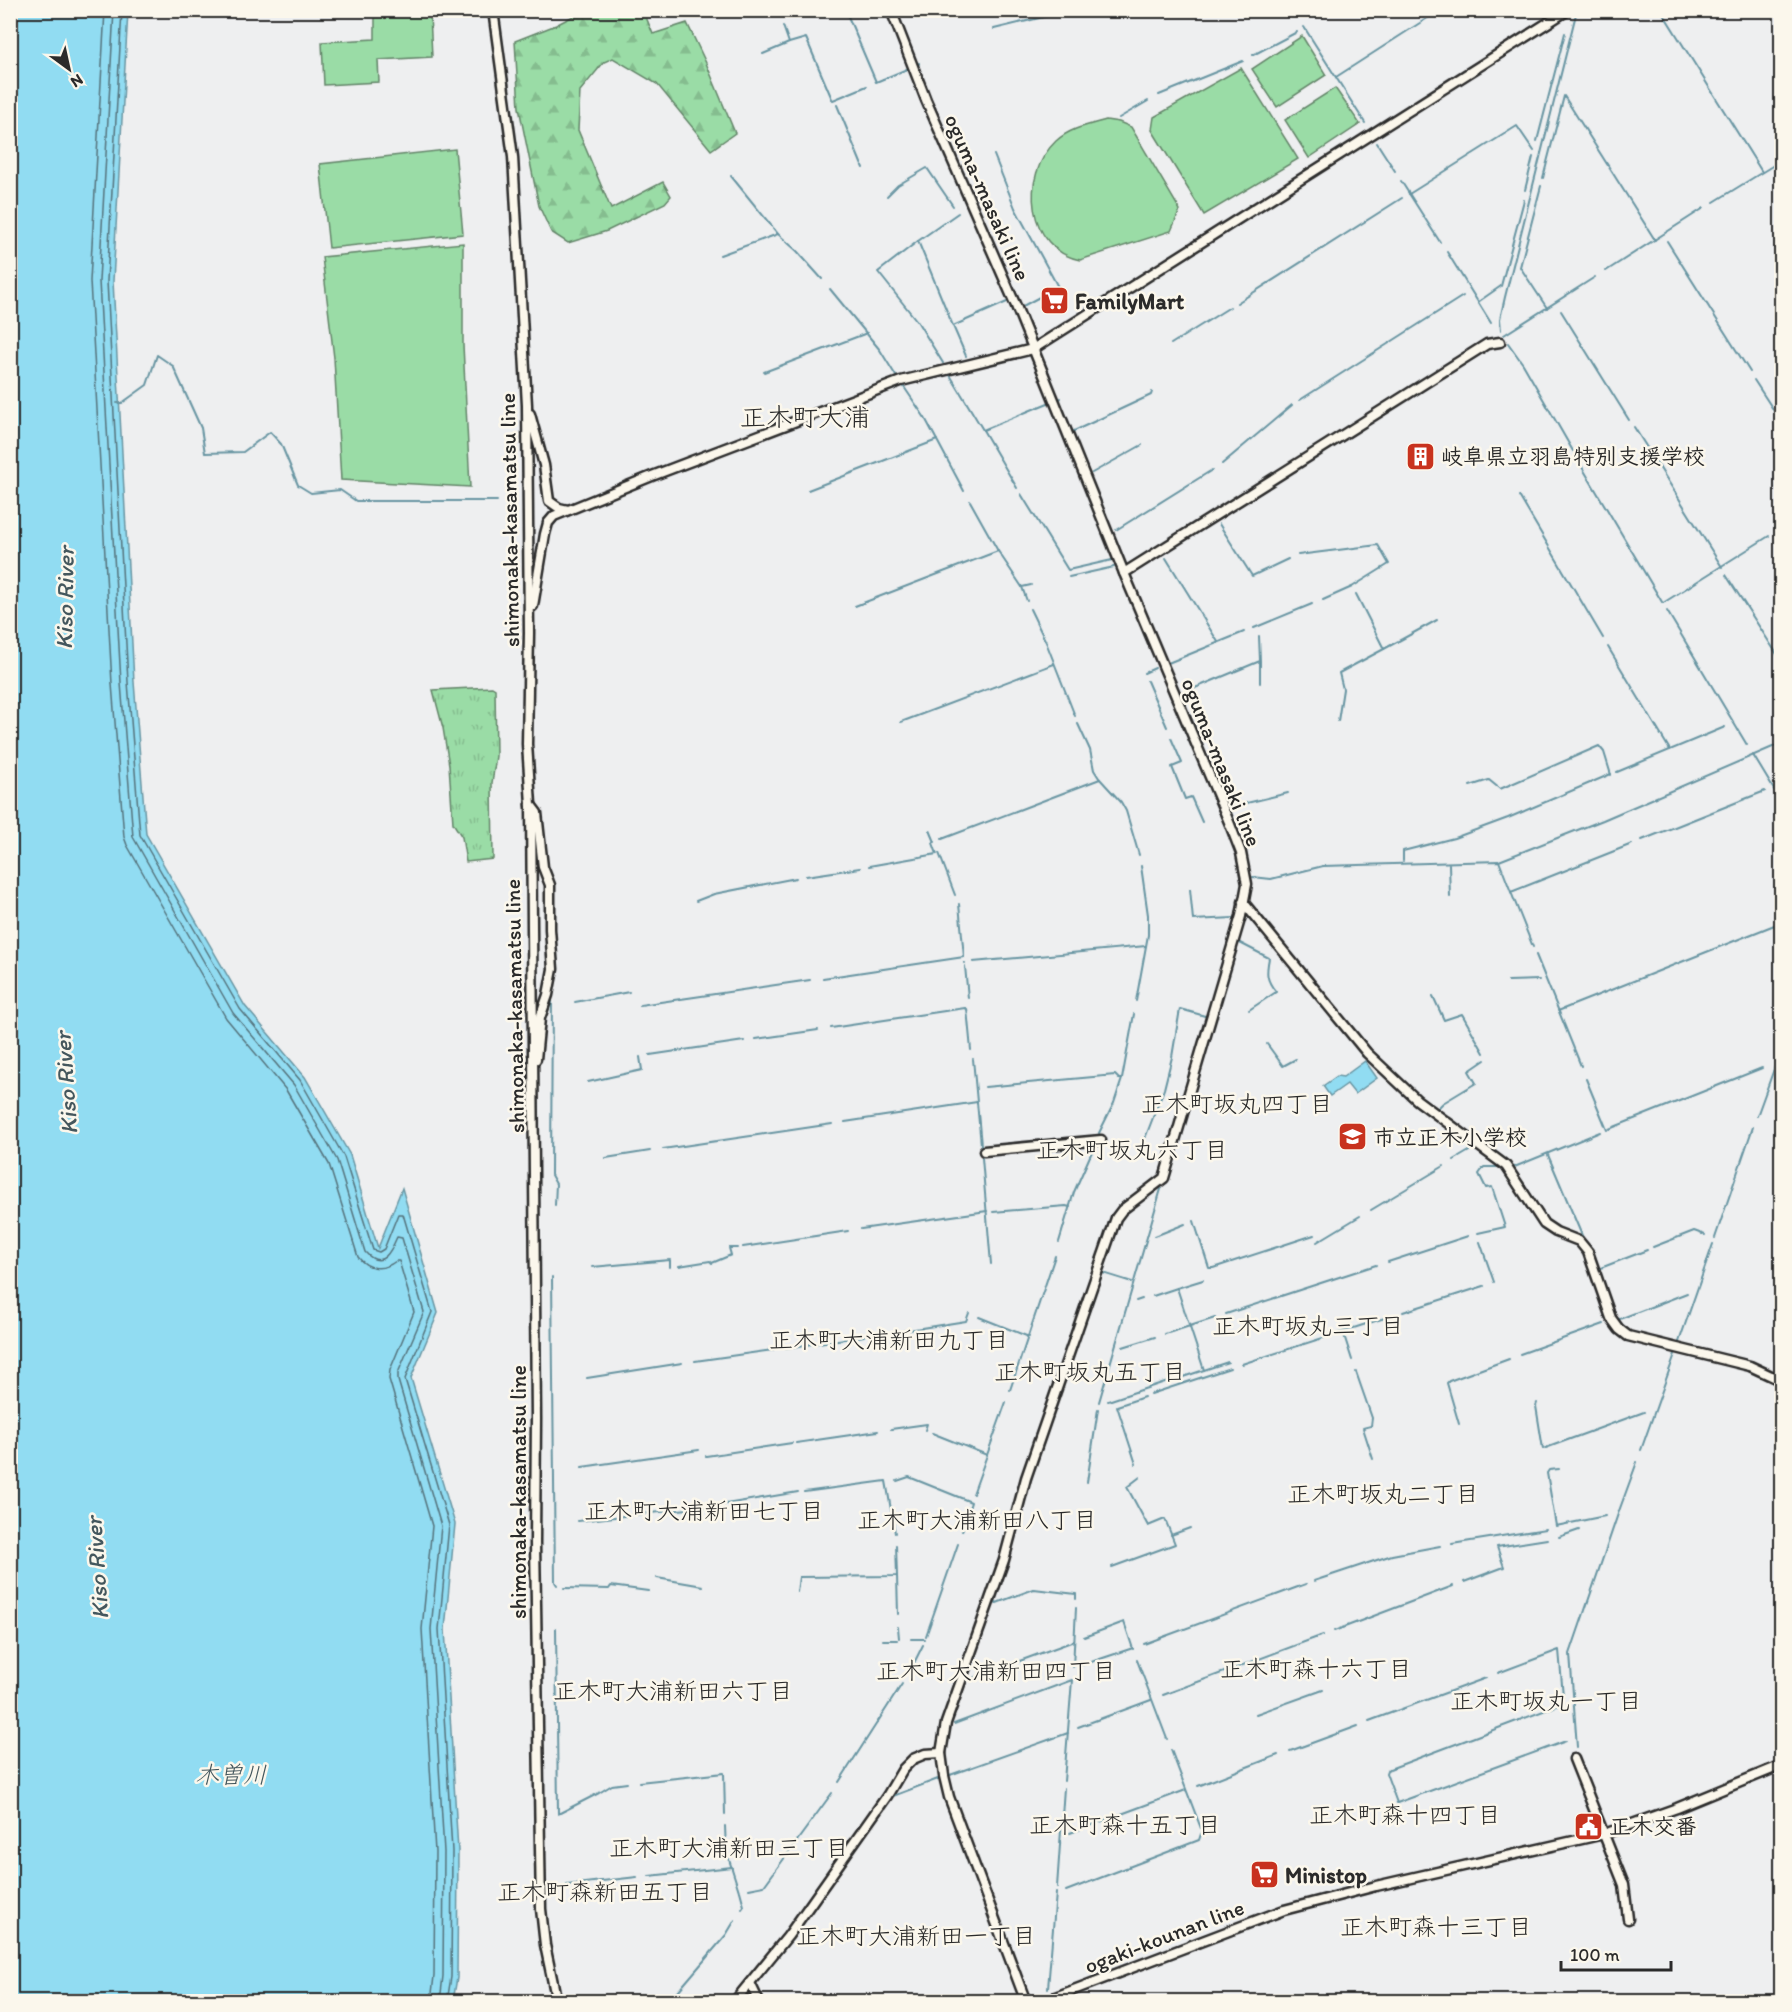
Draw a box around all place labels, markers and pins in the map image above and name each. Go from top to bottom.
supermarket icon: FamilyMart [1038,285,1070,317]
place label: FamilyMart [1075,288,1185,315]
building icon: 岐阜県立羽島特別支援学校 [1404,440,1436,472]
place label: 岐阜県立羽島特別支援学校 [1441,443,1705,470]
school or university icon: 市立正木小学校 [1336,1121,1368,1153]
place label: 市立正木小学校 [1373,1124,1527,1151]
public building icon: 正木交番 [1572,1810,1604,1842]
place label: 正木交番 [1609,1813,1697,1840]
supermarket icon: Ministop [1248,1859,1280,1891]
place label: Ministop [1285,1862,1367,1889]

